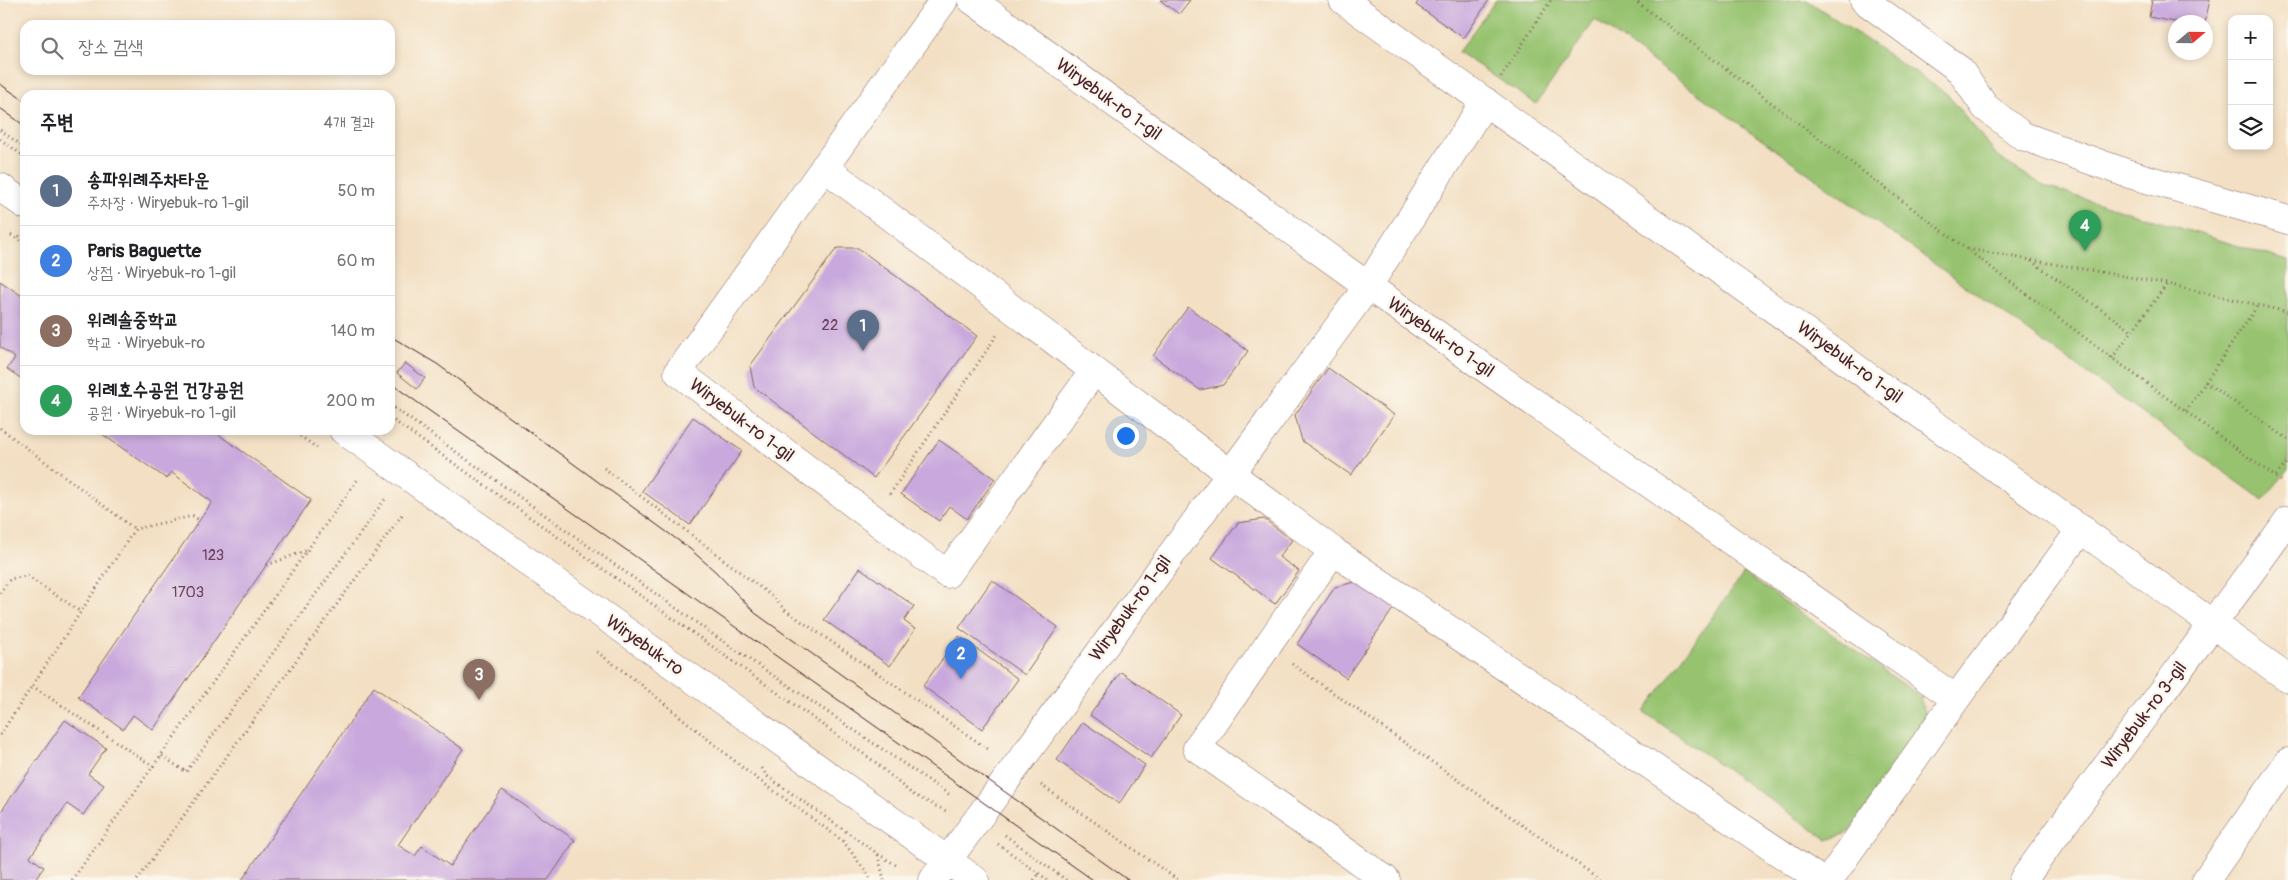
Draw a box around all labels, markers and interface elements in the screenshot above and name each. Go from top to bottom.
north arrow [2168,15,2213,60]
map controls [2228,15,2273,150]
button: + [2228,15,2273,60]
search box [20,20,395,75]
icon: search [38,34,66,62]
text: 장소 검색 [78,35,143,59]
street label: Wiryebuk-ro 1-gil [1051,53,1166,146]
button: − [2228,60,2273,105]
button: layers [2228,105,2273,150]
text: 주변 [40,109,74,136]
text: 4개 결과 [324,113,375,133]
text: 송파위례주차타운 [87,168,209,192]
text: 1 [53,181,59,201]
text: 50 m [338,181,375,201]
text: 주차장 · Wiryebuk-ro 1-gil [87,193,249,213]
pin: 4 [2069,210,2101,251]
text: Paris Baguette [87,239,201,263]
text: 2 [52,251,60,271]
text: 60 m [337,251,375,271]
text: 상점 · Wiryebuk-ro 1-gil [87,263,236,283]
street label: Wiryebuk-ro 1-gil [1383,292,1499,383]
text: 위례솔중학교 [87,308,179,332]
pin: 1 [847,310,879,351]
house number: 22 [822,316,838,335]
street label: Wiryebuk-ro 1-gil [1792,316,1907,409]
text: 3 [52,321,60,341]
text: 140 m [331,321,375,341]
text: 학교 · Wiryebuk-ro [87,333,205,353]
street label: Wiryebuk-ro 1-gil [685,373,799,467]
text: 위례호수공원 건강공원 [87,378,244,402]
text: 4 [51,391,61,411]
text: 200 m [327,391,375,411]
text: 공원 · Wiryebuk-ro 1-gil [87,403,236,423]
your location [1113,423,1139,449]
house number: 123 [202,546,224,565]
street label: Wiryebuk-ro 1-gil [1084,551,1177,666]
house number: 1703 [172,583,204,602]
street label: Wiryebuk-ro [601,610,689,681]
pin: 2 [945,638,977,679]
street label: Wiryebuk-ro 3-gil [2097,657,2192,773]
pin: 3 [463,659,495,700]

